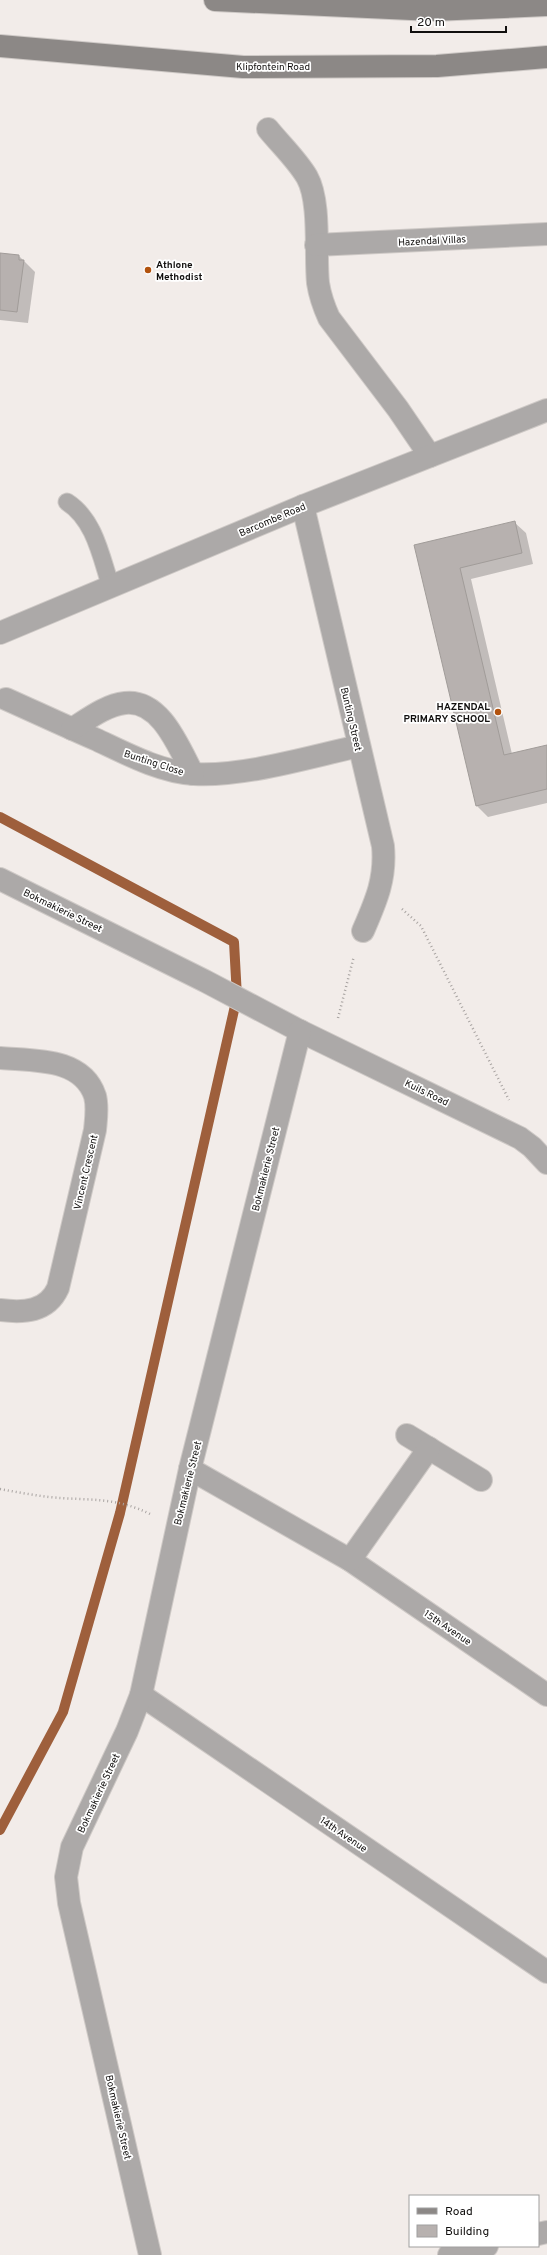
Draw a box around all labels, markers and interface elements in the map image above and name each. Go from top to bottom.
scale bar [411,8,506,34]
text: 20 m [417,15,445,31]
street label: Klipfontein Road [236,61,310,74]
street label: Hazendal Villas [398,233,467,250]
place label: Athlone Methodist [156,259,202,284]
marker: Athlone Methodist [143,265,153,275]
street label: Barcombe Road [237,500,308,540]
street label: Bunting Street [337,686,364,753]
place label: HAZENDAL PRIMARY SCHOOL [404,701,490,726]
marker: HAZENDAL PRIMARY SCHOOL [493,707,503,717]
street label: Bunting Close [122,748,185,779]
street label: Bokmakierie Street [21,887,104,936]
street label: Kuils Road [402,1077,451,1110]
street label: Bokmakierie Street [250,1126,283,1213]
street label: Vincent Crescent [71,1133,101,1211]
street label: Bokmakierie Street [172,1440,205,1527]
street label: 15th Avenue [421,1608,473,1649]
street label: Bokmakierie Street [75,1752,124,1836]
street label: 14th Avenue [317,1815,369,1856]
street label: Bokmakierie Street [101,2074,134,2161]
legend [409,2195,539,2247]
text: Road [445,2204,473,2220]
text: Building [445,2224,489,2240]

